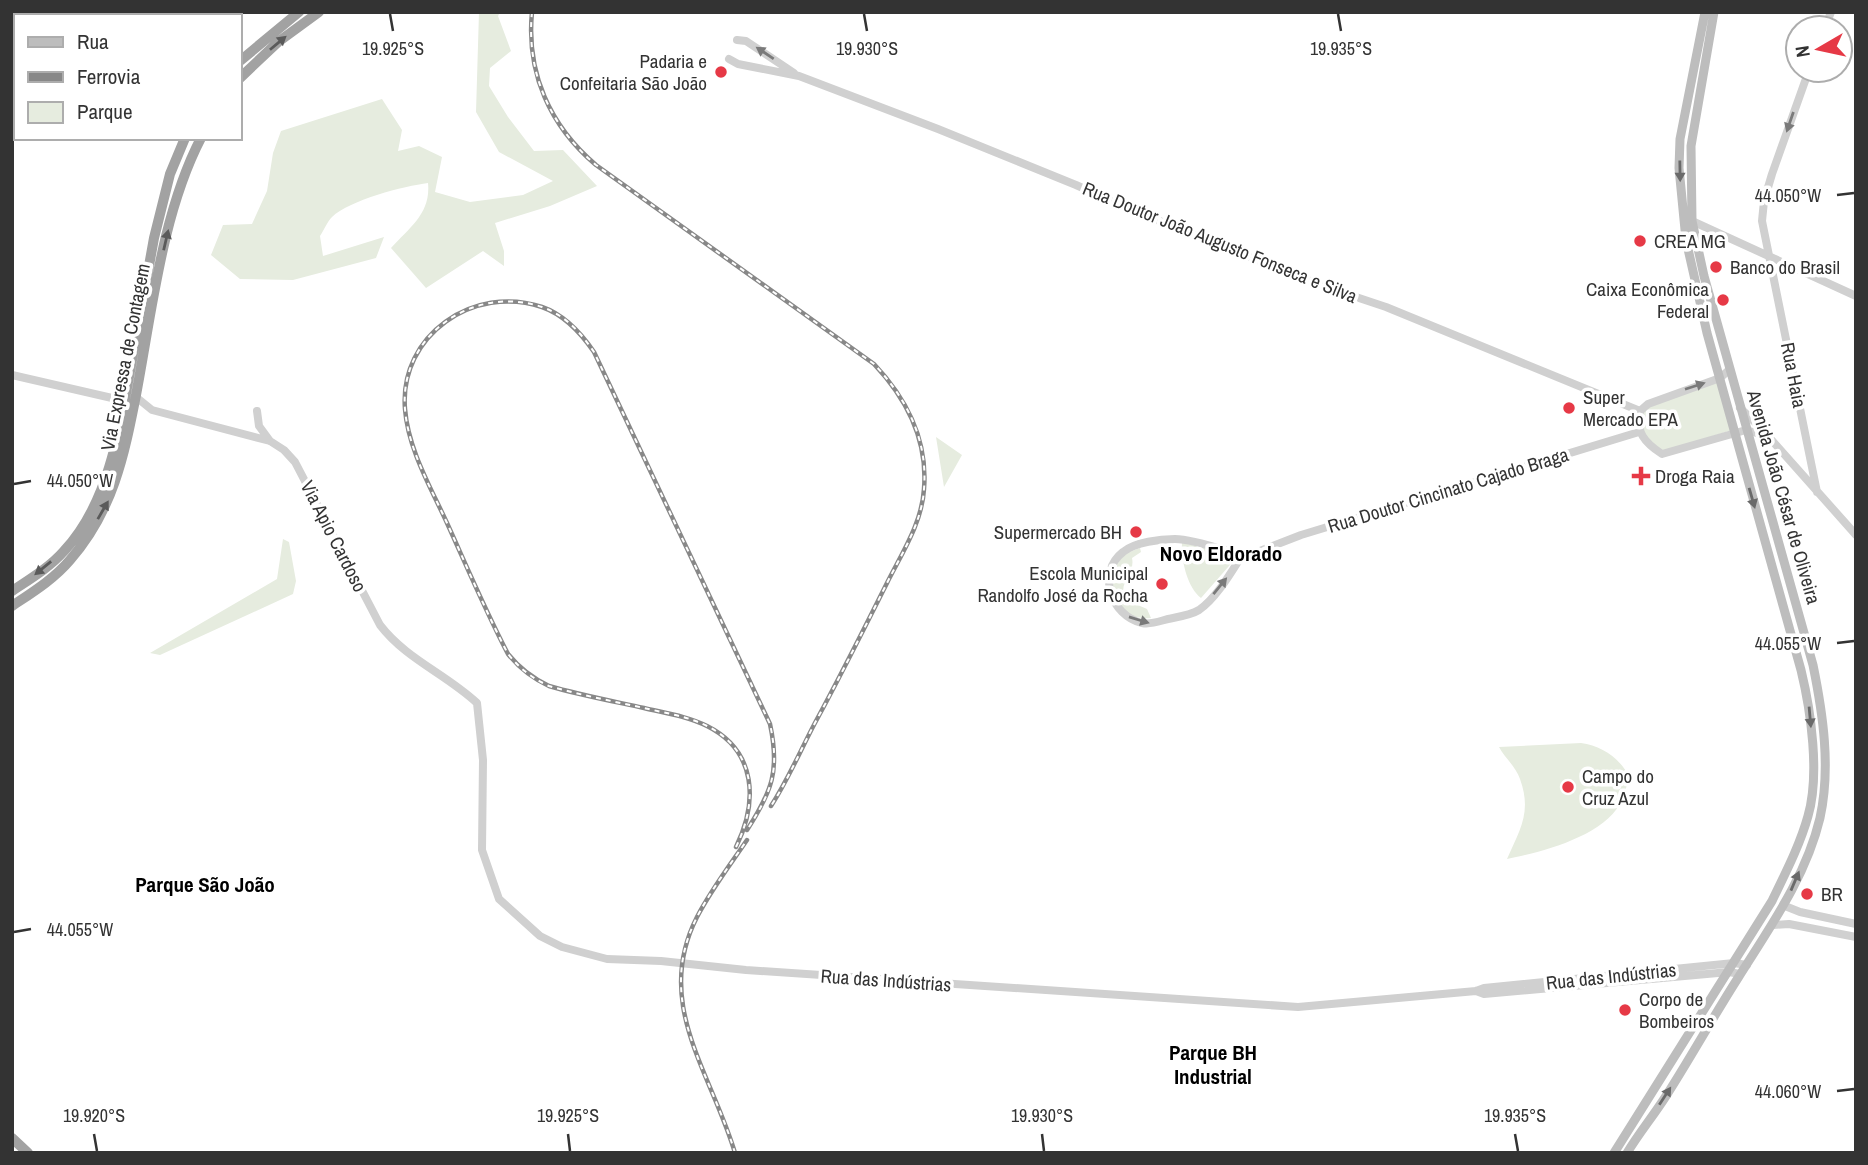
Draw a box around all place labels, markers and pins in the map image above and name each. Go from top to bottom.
place label: Padaria e Confeitaria São João [560,48,707,96]
marker: Padaria e Confeitaria São João [713,64,729,80]
place label: CREA MG [1654,228,1726,254]
marker: CREA MG [1632,233,1648,249]
place label: Banco do Brasil [1730,254,1840,280]
marker: Banco do Brasil [1708,259,1724,275]
place label: Caixa Econômica Federal [1586,276,1709,324]
marker: Caixa Econômica Federal [1715,292,1731,308]
place label: Super Mercado EPA [1583,384,1679,432]
marker: Super Mercado EPA [1561,400,1577,416]
place label: Droga Raia [1655,463,1735,489]
marker: Droga Raia [1633,468,1649,484]
place label: Supermercado BH [994,519,1122,545]
marker: Supermercado BH [1128,524,1144,540]
place label: Escola Municipal Randolfo José da Rocha [977,560,1148,608]
marker: Escola Municipal Randolfo José da Rocha [1154,576,1170,592]
place label: Campo do Cruz Azul [1582,763,1654,811]
marker: Campo do Cruz Azul [1560,779,1576,795]
place label: BR [1821,881,1843,907]
marker: BR [1799,886,1815,902]
place label: Corpo de Bombeiros [1639,986,1715,1034]
marker: Corpo de Bombeiros [1617,1002,1633,1018]

